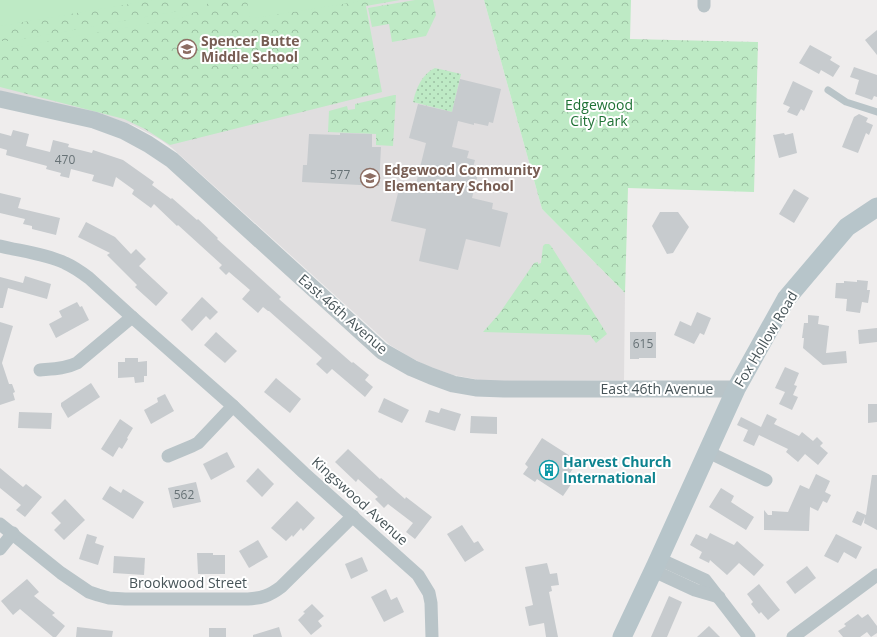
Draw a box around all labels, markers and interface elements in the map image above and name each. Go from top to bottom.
place label: Spencer Butte Middle School [201,31,300,66]
school or university icon: Spencer Butte Middle School [176,38,198,60]
park label: Edgewood City Park [565,95,633,130]
house number: 470 [55,151,75,168]
place label: Edgewood Community Elementary School [384,160,541,195]
house number: 577 [330,166,350,183]
school or university icon: Edgewood Community Elementary School [359,167,381,189]
street label: East 46th Avenue [295,269,392,358]
street label: Fox Hollow Road [729,287,802,390]
house number: 615 [633,335,653,352]
street label: East 46th Avenue [601,379,714,398]
street label: Kingswood Avenue [308,452,413,549]
place label: Harvest Church International [563,452,672,487]
building icon: Harvest Church International [538,459,560,481]
house number: 562 [174,486,194,503]
street label: Brookwood Street [129,573,247,592]

